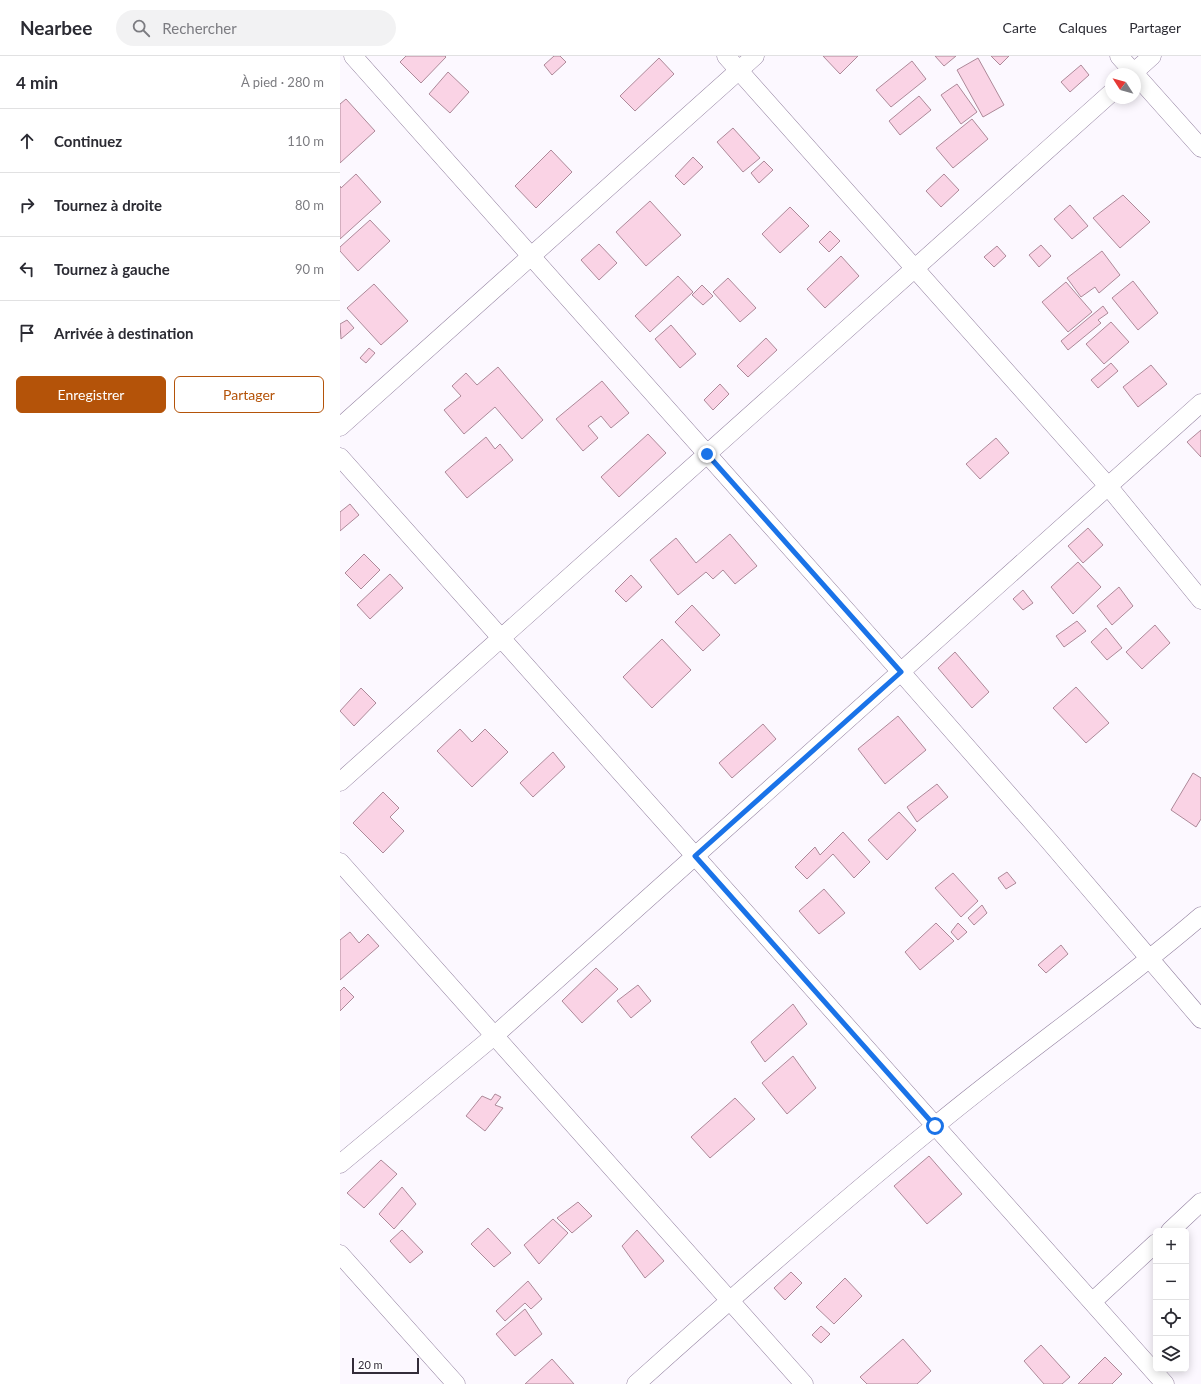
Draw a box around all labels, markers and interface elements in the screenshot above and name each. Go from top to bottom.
search box [116,10,396,46]
text: Nearbee [20,16,92,39]
icon: search [130,17,152,39]
text: Rechercher [162,19,237,37]
text: Carte [1003,19,1036,36]
text: Calques [1058,19,1107,36]
text: Partager [1129,19,1181,36]
north arrow [1105,68,1141,104]
text: 4 min [16,72,58,93]
text: À pied · 280 m [241,74,324,90]
icon: ahead [16,130,38,152]
text: Continuez [54,132,122,150]
text: 110 m [287,133,324,149]
icon: right [16,194,38,216]
text: Tournez à droite [54,196,162,214]
text: 80 m [295,197,324,213]
icon: left [16,258,38,280]
text: Tournez à gauche [54,260,170,278]
text: 90 m [295,261,324,277]
icon: arrive [16,322,38,344]
text: Arrivée à destination [54,324,193,342]
button: Enregistrer [16,376,166,413]
button: Partager [174,376,324,413]
route end [698,445,716,463]
route start [926,1117,944,1135]
map controls [1153,1228,1189,1372]
button: + [1153,1228,1189,1264]
button: − [1153,1264,1189,1300]
button: locate [1153,1300,1189,1336]
button: layers [1153,1336,1189,1372]
scale bar [352,1356,419,1375]
text: 20 m [358,1358,383,1371]

